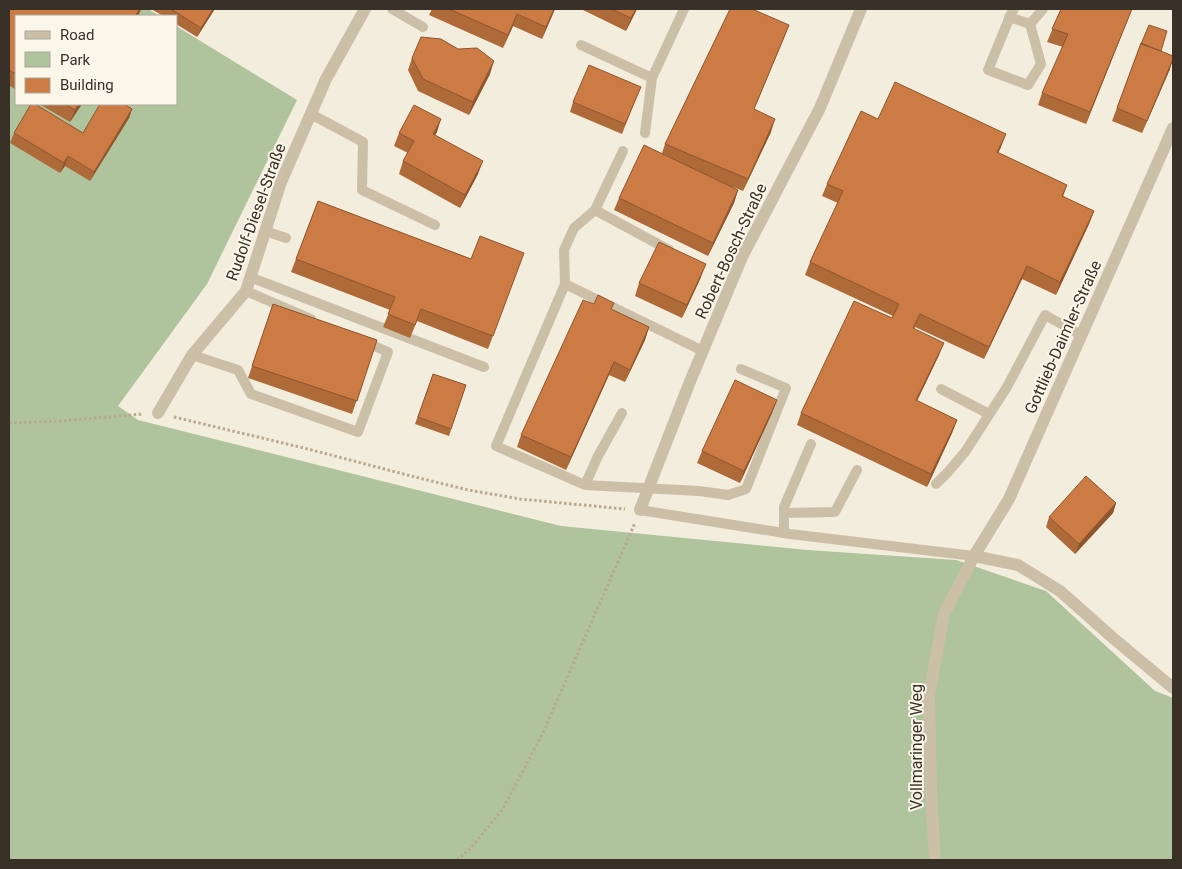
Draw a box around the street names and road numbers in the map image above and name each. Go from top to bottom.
street label: Rudolf-Diesel-Straße [222,141,290,283]
street label: Robert-Bosch-Straße [691,180,771,322]
street label: Gottlieb-Daimler-Straße [1021,257,1105,417]
street label: Vollmaringer Weg [907,684,926,810]

